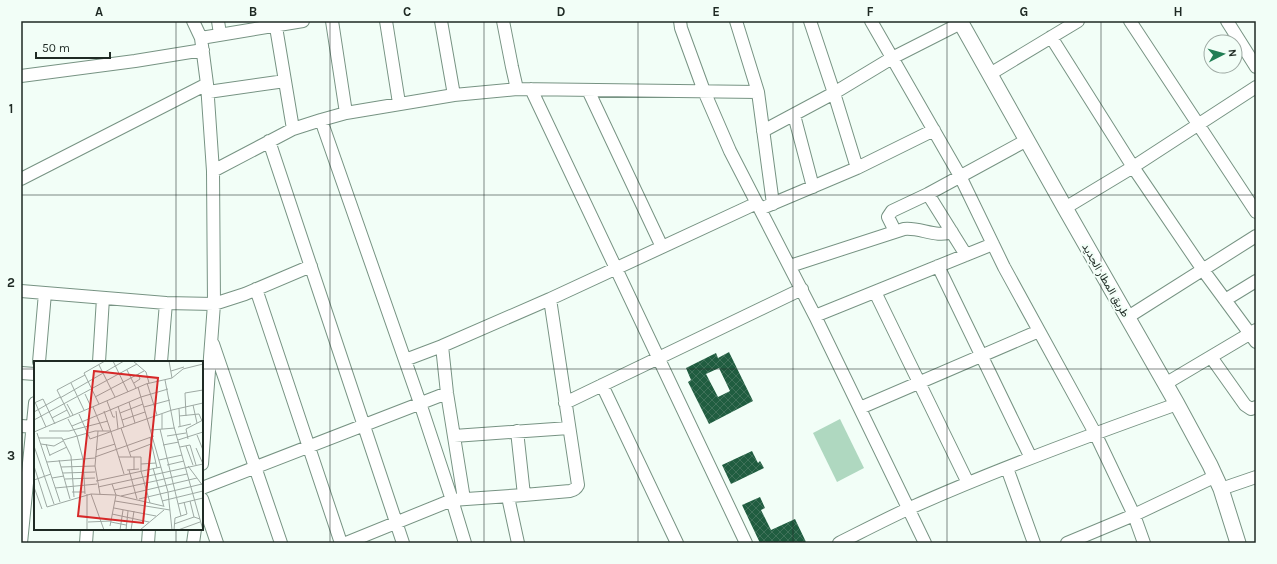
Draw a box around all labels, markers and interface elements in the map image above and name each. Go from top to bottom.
text: A [95,4,103,19]
text: B [249,4,257,19]
text: C [403,4,411,19]
text: D [557,4,566,19]
text: E [712,4,720,19]
text: F [866,4,874,19]
text: G [1020,4,1028,19]
text: H [1173,4,1183,19]
scale bar [36,34,110,60]
north arrow [1203,34,1243,74]
text: 50 m [42,41,70,55]
text: N [1226,48,1239,58]
text: 1 [9,101,13,116]
street label: طريق المطار الجديد [1079,241,1132,319]
text: 2 [7,275,15,290]
inset map [34,361,203,530]
text: 3 [7,448,15,463]

